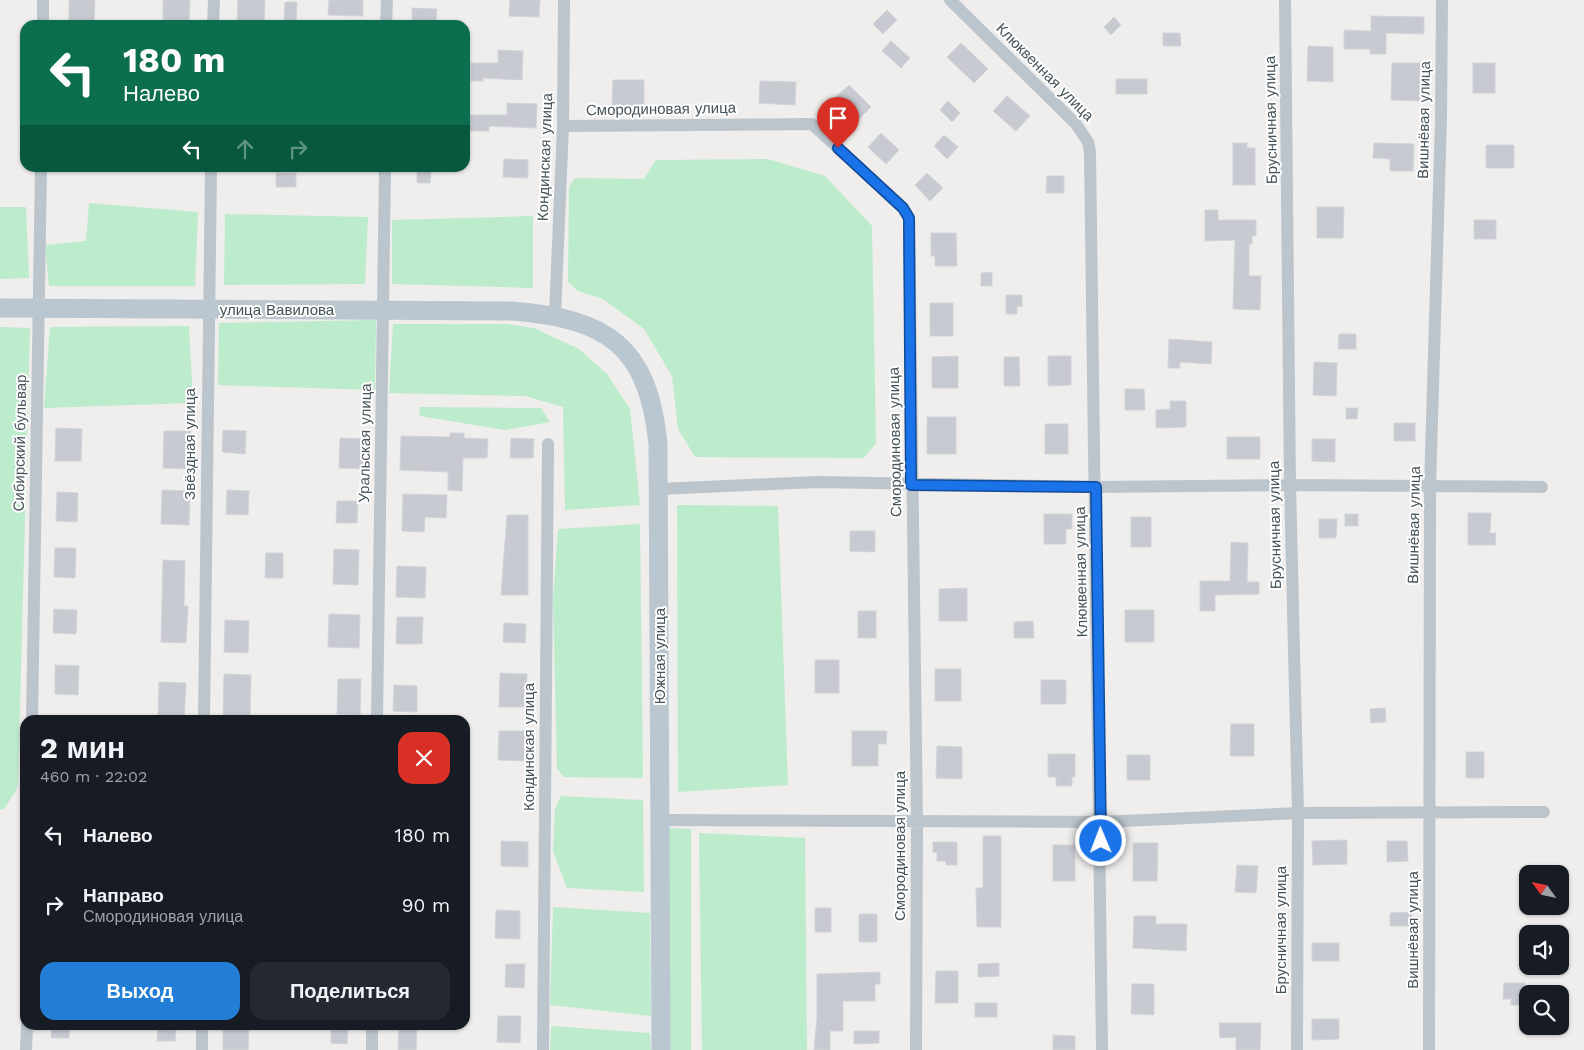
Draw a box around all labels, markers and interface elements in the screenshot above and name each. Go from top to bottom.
street label: Клюквенная улица [992,19,1098,125]
text: 180 m [123,39,226,81]
icon: left [40,40,105,105]
street label: Брусничная улица [1261,55,1281,184]
street label: Вишнёвая улица [1414,60,1434,179]
text: Налево [123,81,200,106]
street label: Кондинская улица [534,92,556,221]
pin [817,97,859,148]
street label: Смородиновая улица [586,99,737,119]
icon: arrive [824,104,852,132]
icon: left [178,135,206,163]
icon: ahead [231,135,259,163]
icon: right [284,135,312,163]
street label: улица Вавилова [220,301,335,319]
street label: Смородиновая улица [885,366,905,517]
street label: Сибирский бульвар [10,374,30,512]
street label: Уральская улица [355,383,375,503]
street label: Звёздная улица [181,387,199,500]
street label: Брусничная улица [1265,460,1285,589]
street label: Вишнёвая улица [1404,465,1424,584]
street label: Клюквенная улица [1071,506,1091,638]
street label: Южная улица [651,607,669,704]
street label: Кондинская улица [520,682,538,811]
text: 2 мин [40,730,125,765]
button: close [398,732,450,784]
text: 460 m · 22:02 [40,767,147,786]
street label: Смородиновая улица [891,770,909,921]
position arrow [1074,814,1126,866]
icon: left [40,821,68,849]
text: Налево [83,824,153,847]
text: 180 m [394,824,450,847]
street label: Брусничная улица [1272,865,1290,994]
north arrow [1519,865,1569,915]
map controls [1519,865,1569,1035]
street label: Вишнёвая улица [1404,871,1422,989]
text: Направо [83,884,164,907]
icon: right [40,891,68,919]
text: 90 m [402,894,450,917]
text: Смородиновая улица [83,907,243,926]
button: sound [1519,925,1569,975]
button: Выход [40,962,240,1020]
button: Поделиться [250,962,450,1020]
button: search [1519,985,1569,1035]

